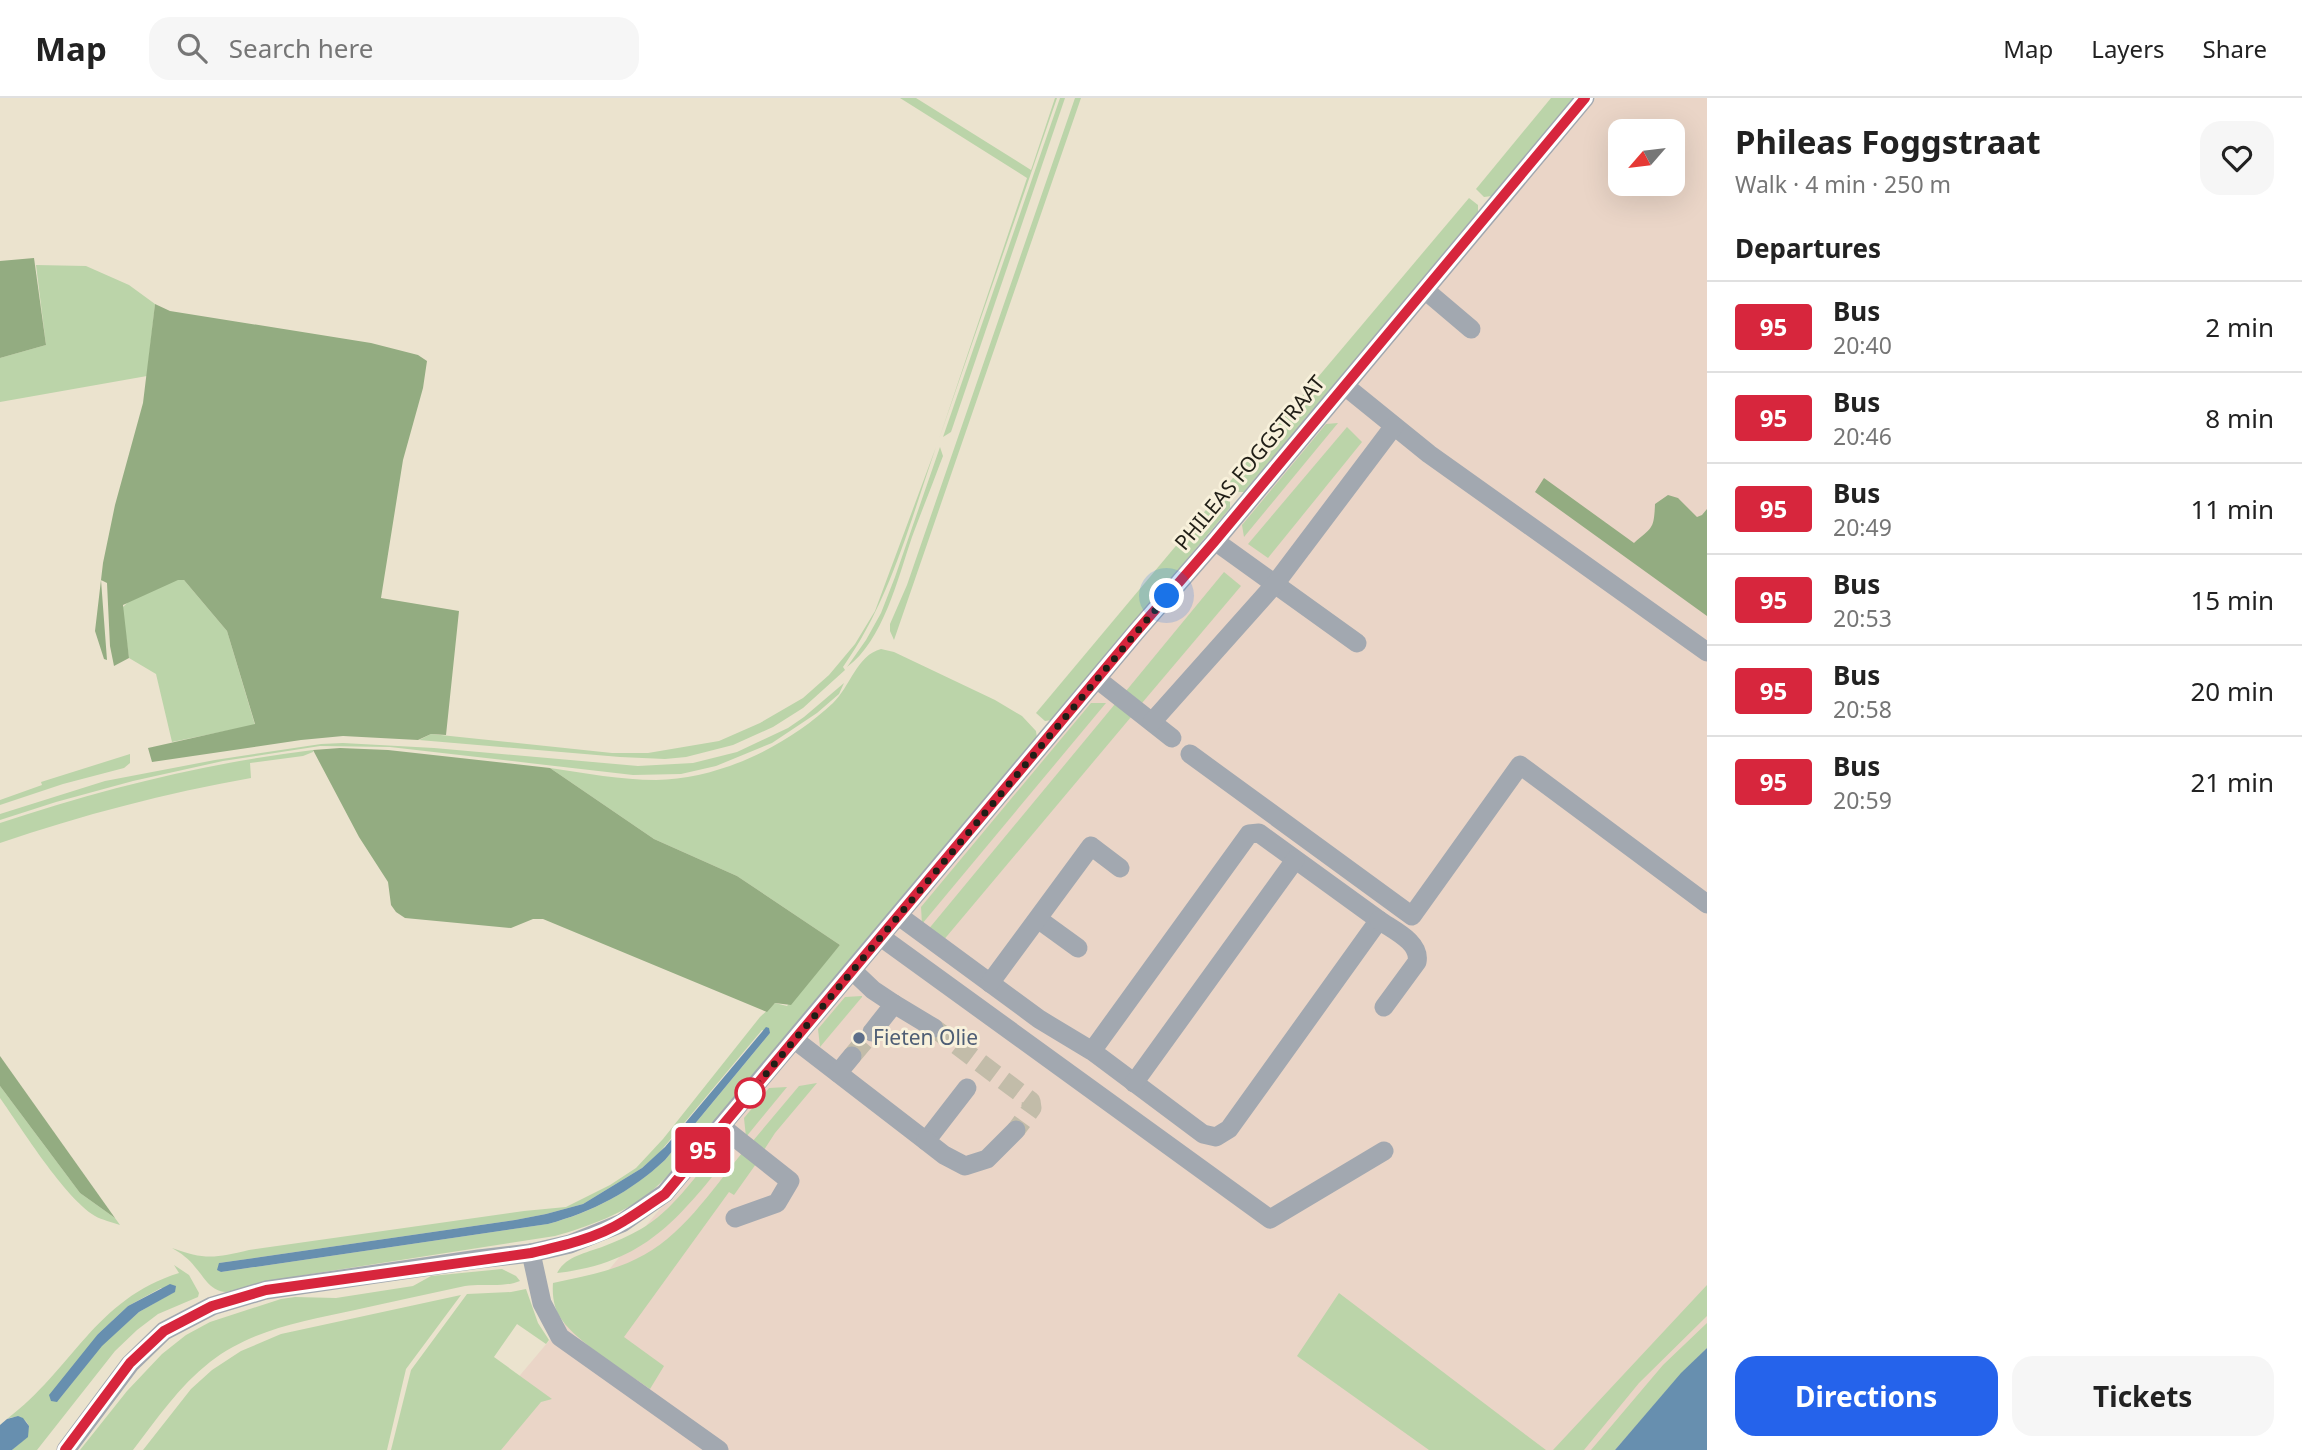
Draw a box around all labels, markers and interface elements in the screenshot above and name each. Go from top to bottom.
search box [149,17,639,80]
text: Map [35,26,107,71]
icon: search [173,29,211,67]
text: Search here [229,30,373,66]
text: Map [2003,32,2053,65]
text: Layers [2091,32,2165,65]
text: Share [2203,32,2267,65]
north arrow [1608,119,1685,196]
map controls [1608,119,1685,196]
text: Phileas Foggstraat [1735,119,2041,164]
button: heart [2200,121,2274,195]
text: Walk · 4 min · 250 m [1735,168,1951,200]
text: Departures [1735,230,1881,266]
text: Bus [1833,293,1880,329]
text: 2 min [2205,309,2274,345]
text: 95 [1760,310,1787,343]
text: 20:40 [1833,329,1892,361]
street label: PHILEAS FOGGSTRAAT [1168,369,1331,555]
text: Bus [1833,384,1880,420]
text: 8 min [2205,400,2274,436]
text: 95 [1760,401,1787,434]
text: 20:46 [1833,420,1892,452]
text: Bus [1833,475,1880,511]
text: 11 min [2190,491,2274,527]
text: 95 [1760,492,1787,525]
text: 20:49 [1833,511,1892,543]
text: Bus [1833,566,1880,602]
your location [1149,578,1184,613]
text: 15 min [2190,582,2274,618]
text: 95 [1760,583,1787,616]
text: 20:53 [1833,602,1892,634]
text: Bus [1833,657,1880,693]
text: 20 min [2190,673,2274,709]
text: 95 [1760,674,1787,707]
text: 20:58 [1833,693,1892,725]
text: Bus [1833,748,1880,784]
text: 21 min [2190,764,2274,800]
text: 95 [1760,765,1787,798]
text: 20:59 [1833,784,1892,816]
place label: Fieten Olie [873,1023,978,1051]
marker: Fieten Olie [851,1030,867,1046]
unlabelled marker [735,1078,765,1108]
line badge: 95 [672,1127,734,1173]
text: 95 [689,1133,717,1166]
button: Directions [1735,1356,1998,1436]
button: Tickets [2012,1356,2274,1436]

